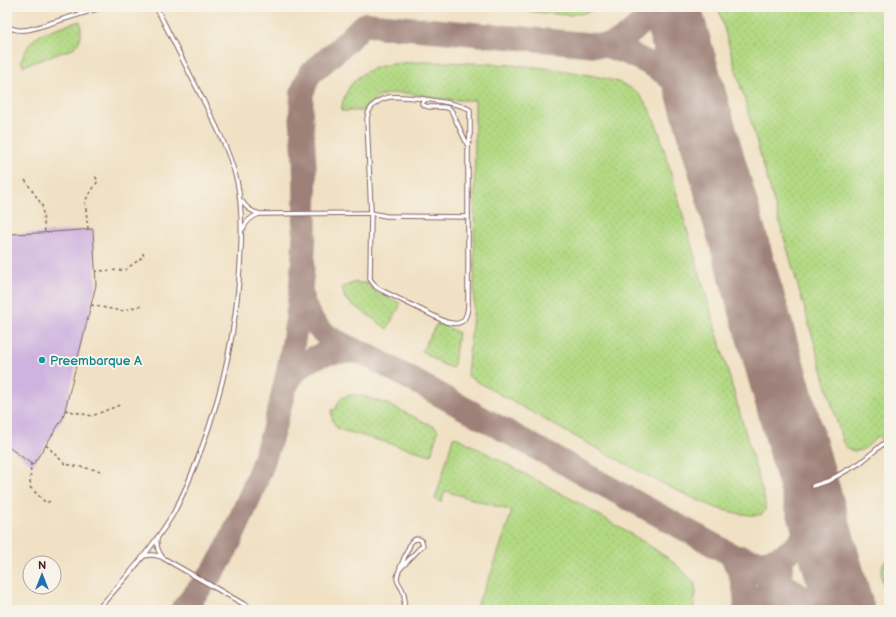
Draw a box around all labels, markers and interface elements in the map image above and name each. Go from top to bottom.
place label: Preembarque A [50,353,142,369]
marker: Preembarque A [37,355,47,365]
north arrow [22,555,62,595]
text: N [38,559,46,572]

